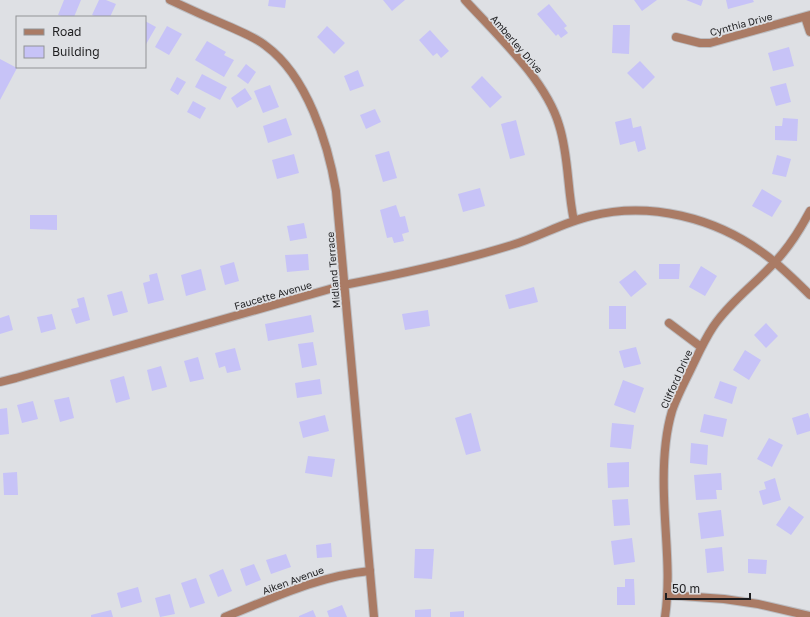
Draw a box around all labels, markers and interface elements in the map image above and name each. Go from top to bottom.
street label: Cynthia Drive [708,10,774,38]
street label: Amberley Drive [489,13,546,76]
legend [16,16,146,68]
text: Road [52,24,81,39]
text: Building [52,44,100,59]
street label: Midland Terrace [324,231,342,309]
street label: Faucette Avenue [233,278,313,312]
street label: Clifford Drive [658,348,694,410]
street label: Aiken Avenue [261,563,326,597]
scale bar [666,575,750,601]
text: 50 m [672,581,700,596]

